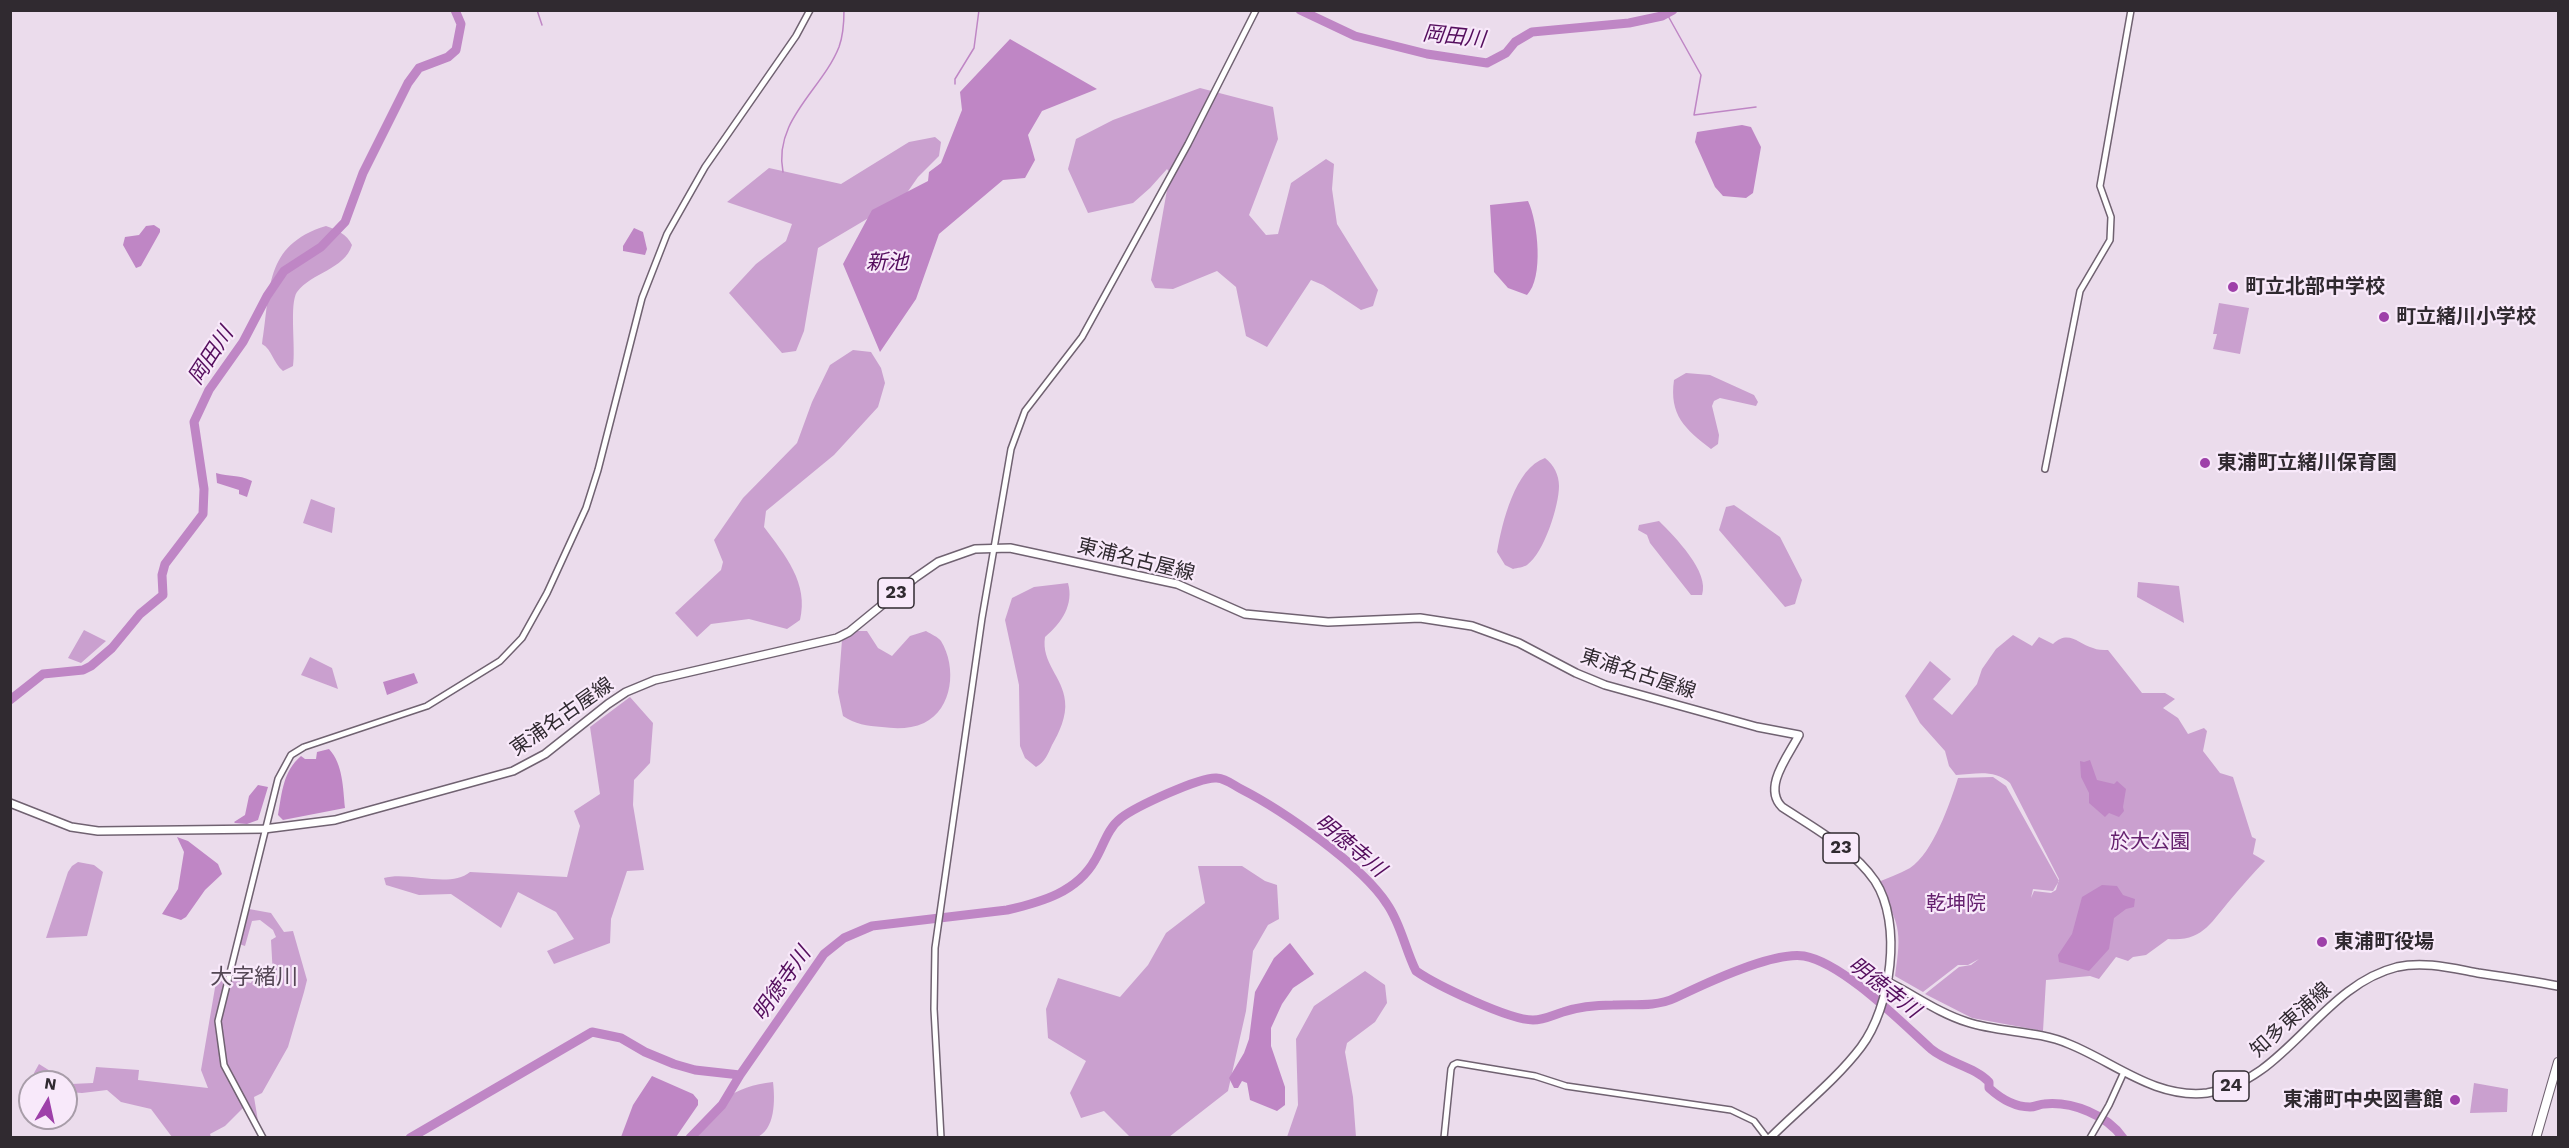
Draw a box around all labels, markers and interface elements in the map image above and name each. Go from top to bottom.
water label: 岡田川 [1421,21,1487,53]
water label: 新池 [866,250,908,276]
place label: 町立北部中学校 [2245,275,2385,299]
marker: 町立北部中学校 [2226,280,2240,294]
place label: 町立緒川小学校 [2396,305,2536,329]
marker: 町立緒川小学校 [2377,310,2391,324]
water label: 岡田川 [183,323,239,389]
place label: 東浦町立緒川保育園 [2217,451,2397,475]
marker: 東浦町立緒川保育園 [2198,456,2212,470]
street label: 東浦名古屋線 [1075,534,1197,586]
road number: 23 [878,578,914,608]
street label: 東浦名古屋線 [1577,644,1699,704]
street label: 東浦名古屋線 [506,673,618,761]
water label: 明徳寺川 [1310,809,1390,883]
park label: 於大公園 [2110,830,2190,854]
road number: 23 [1823,833,1859,863]
park label: 乾坤院 [1926,892,1986,916]
place label: 東浦町役場 [2334,930,2434,954]
marker: 東浦町役場 [2315,935,2329,949]
water label: 明徳寺川 [748,942,816,1026]
water label: 明徳寺川 [1843,952,1925,1024]
district label: 大字緒川 [210,965,298,991]
street label: 知多東浦線 [2246,978,2336,1062]
north arrow [18,1070,78,1130]
road number: 24 [2213,1071,2249,1101]
text: N [43,1073,58,1094]
place label: 東浦町中央図書館 [2283,1088,2443,1112]
marker: 東浦町中央図書館 [2448,1093,2462,1107]

